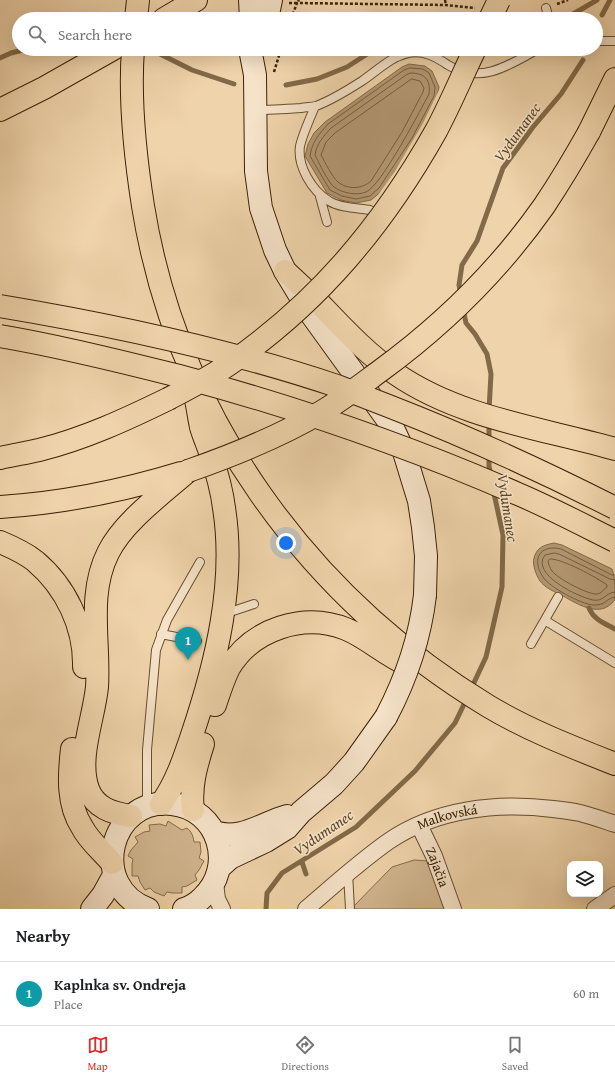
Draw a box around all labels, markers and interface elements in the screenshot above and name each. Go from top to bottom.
search box [12,12,603,56]
icon: search [26,23,48,45]
text: Search here [58,24,132,45]
water label: Vydumanec [488,97,546,166]
water label: Vydumanec [492,473,524,544]
your location [276,533,296,553]
pin: 1 [175,627,201,660]
street label: Malkovská [414,799,479,834]
water label: Vydumanec [289,804,358,860]
street label: Zajačia [421,843,454,890]
map controls [567,861,603,897]
button: layers [567,861,603,897]
text: Nearby [16,923,70,948]
text: Kaplnka sv. Ondreja [54,974,186,995]
text: 1 [26,984,32,1003]
text: 60 m [573,984,599,1003]
text: Place [54,995,83,1014]
tab: Map [87,1034,109,1074]
tab: Directions [282,1034,329,1074]
tab: Saved [502,1034,528,1074]

